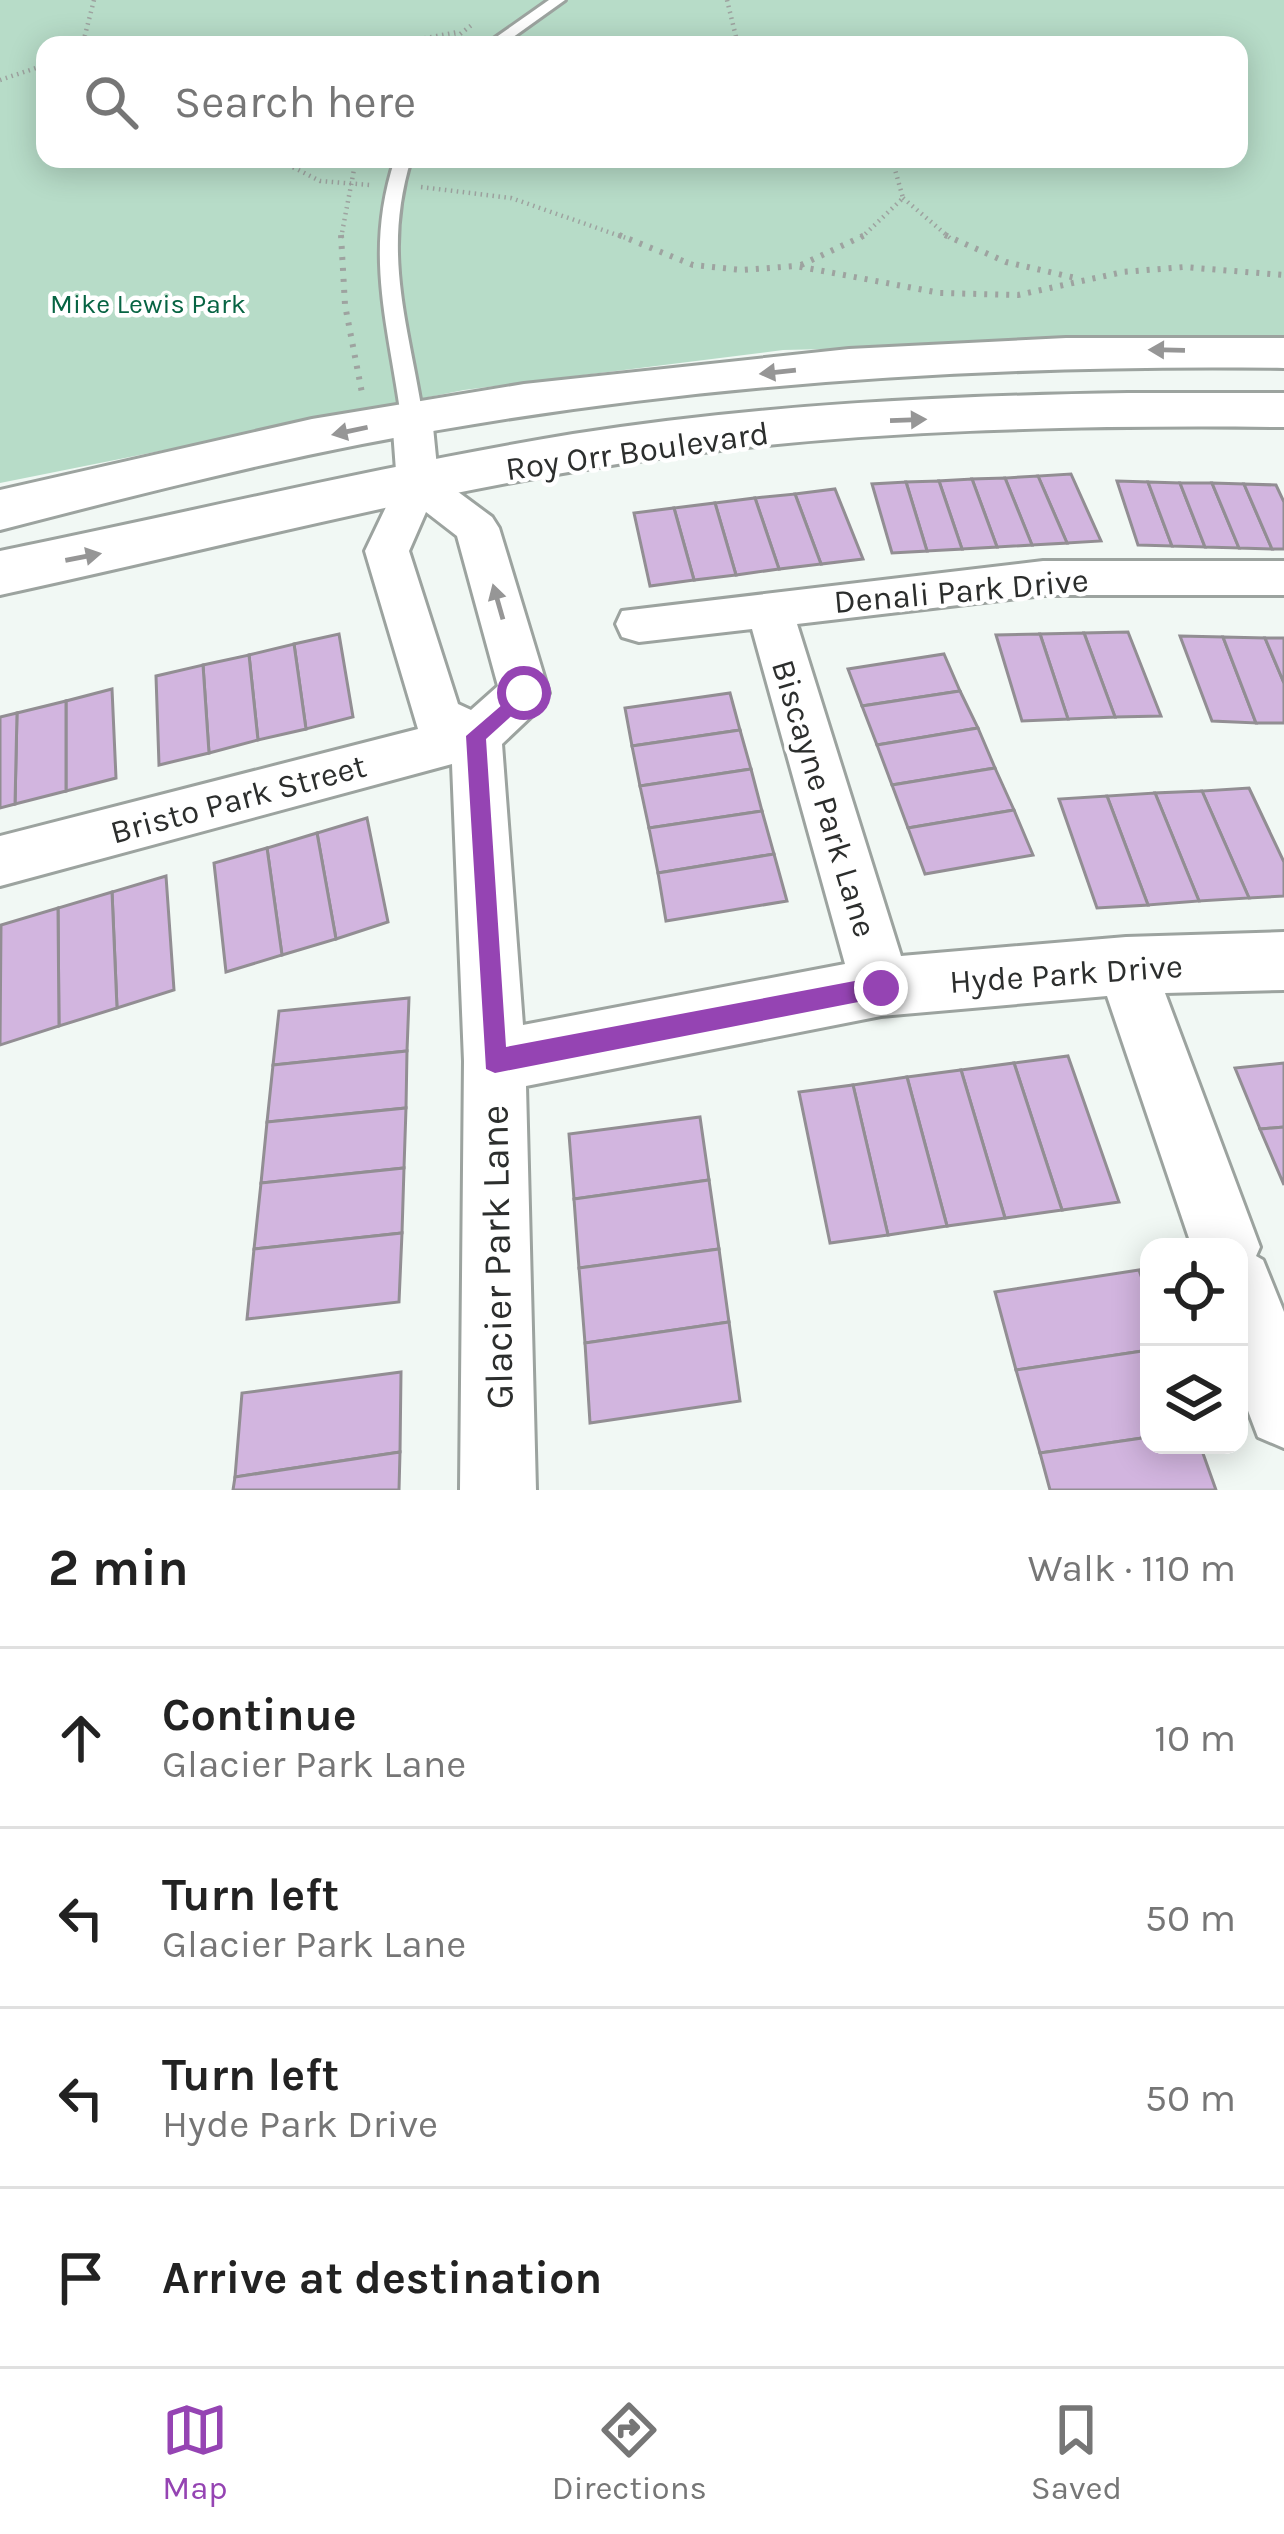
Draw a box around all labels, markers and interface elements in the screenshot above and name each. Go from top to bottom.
search box [36,36,1248,168]
icon: search [78,69,144,135]
text: Search here [174,76,416,128]
park label: Mike Lewis Park [50,288,246,320]
one-way arrow [1147,340,1185,359]
one-way arrow [759,363,796,382]
one-way arrow [890,410,928,429]
street label: Roy Orr Boulevard [503,414,771,488]
one-way arrow [331,422,369,441]
one-way arrow [65,546,102,565]
street label: Denali Park Drive [832,561,1090,621]
one-way arrow [487,583,506,620]
street label: Biscayne Park Lane [764,655,884,942]
route start [497,666,551,720]
street label: Bristo Park Street [106,747,370,851]
street label: Hyde Park Drive [948,947,1184,1001]
route end [854,961,908,1015]
street label: Glacier Park Lane [471,1104,523,1410]
map controls [1140,1238,1248,1454]
button: locate [1140,1238,1248,1346]
button: layers [1140,1346,1248,1454]
text: 2 min [48,1538,189,1598]
text: Walk · 110 m [1028,1545,1236,1591]
text: Continue [162,1689,357,1741]
icon: ahead [48,1705,114,1771]
text: 10 m [1154,1715,1236,1761]
text: Glacier Park Lane [162,1741,466,1787]
text: Turn left [162,1869,339,1921]
icon: left [48,1885,114,1951]
text: 50 m [1145,1895,1236,1941]
text: Glacier Park Lane [162,1921,466,1967]
text: Turn left [162,2049,339,2101]
icon: left [48,2065,114,2131]
text: 50 m [1145,2075,1236,2121]
text: Hyde Park Drive [162,2101,438,2147]
icon: arrive [48,2245,114,2311]
text: Arrive at destination [162,2252,602,2304]
tab: Map [162,2397,228,2507]
tab: Directions [552,2397,707,2507]
tab: Saved [1031,2397,1122,2507]

